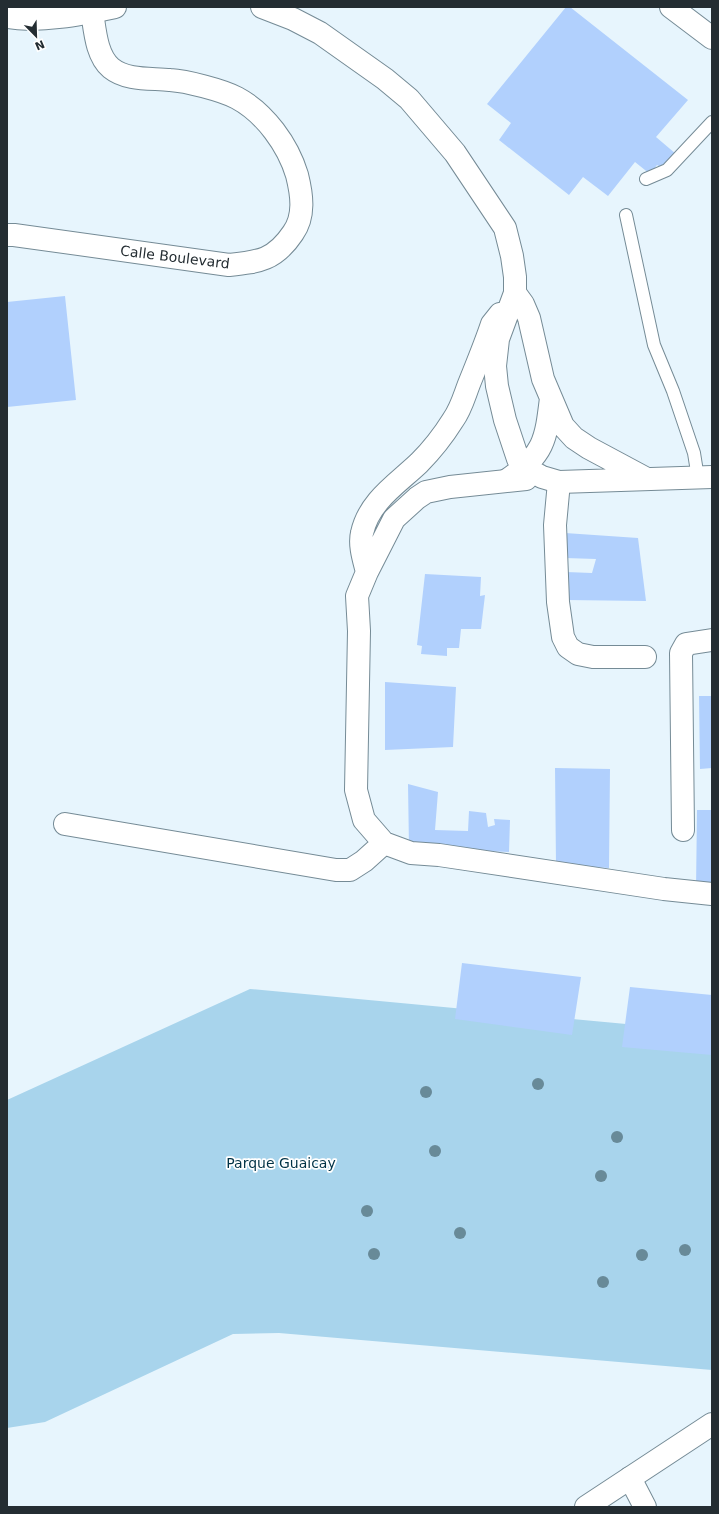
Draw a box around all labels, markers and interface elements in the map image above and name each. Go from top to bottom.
north arrow [16,16,56,56]
text: N [33,37,46,53]
street label: Calle Boulevard [119,242,231,272]
park label: Parque Guaicay [226,1155,336,1171]

